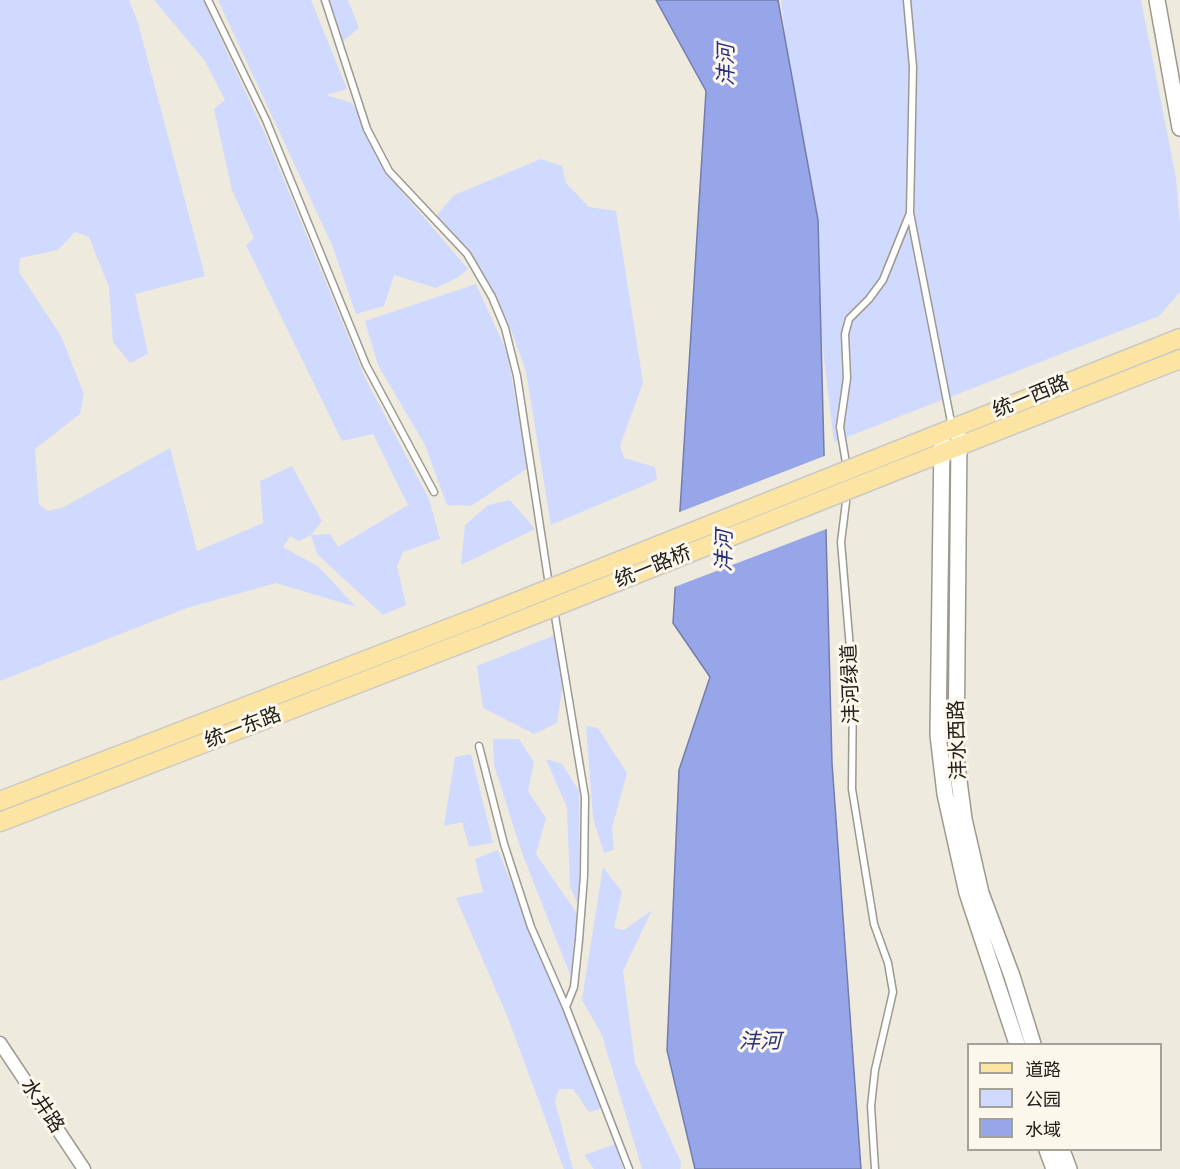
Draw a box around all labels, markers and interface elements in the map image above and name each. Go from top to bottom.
water label: 沣河 [714,44,740,86]
street label: 统一西路 [989,371,1073,423]
water label: 沣河 [712,530,738,572]
street label: 统一路桥 [611,541,695,593]
street label: 沣河绿道 [838,644,864,724]
street label: 沣水西路 [945,700,971,780]
street label: 统一东路 [201,702,285,754]
water label: 沣河 [739,1029,781,1055]
legend [967,1043,1162,1151]
text: 道路 [1025,1058,1061,1081]
street label: 水井路 [15,1074,69,1138]
text: 公园 [1025,1088,1061,1111]
text: 水域 [1025,1118,1061,1141]

